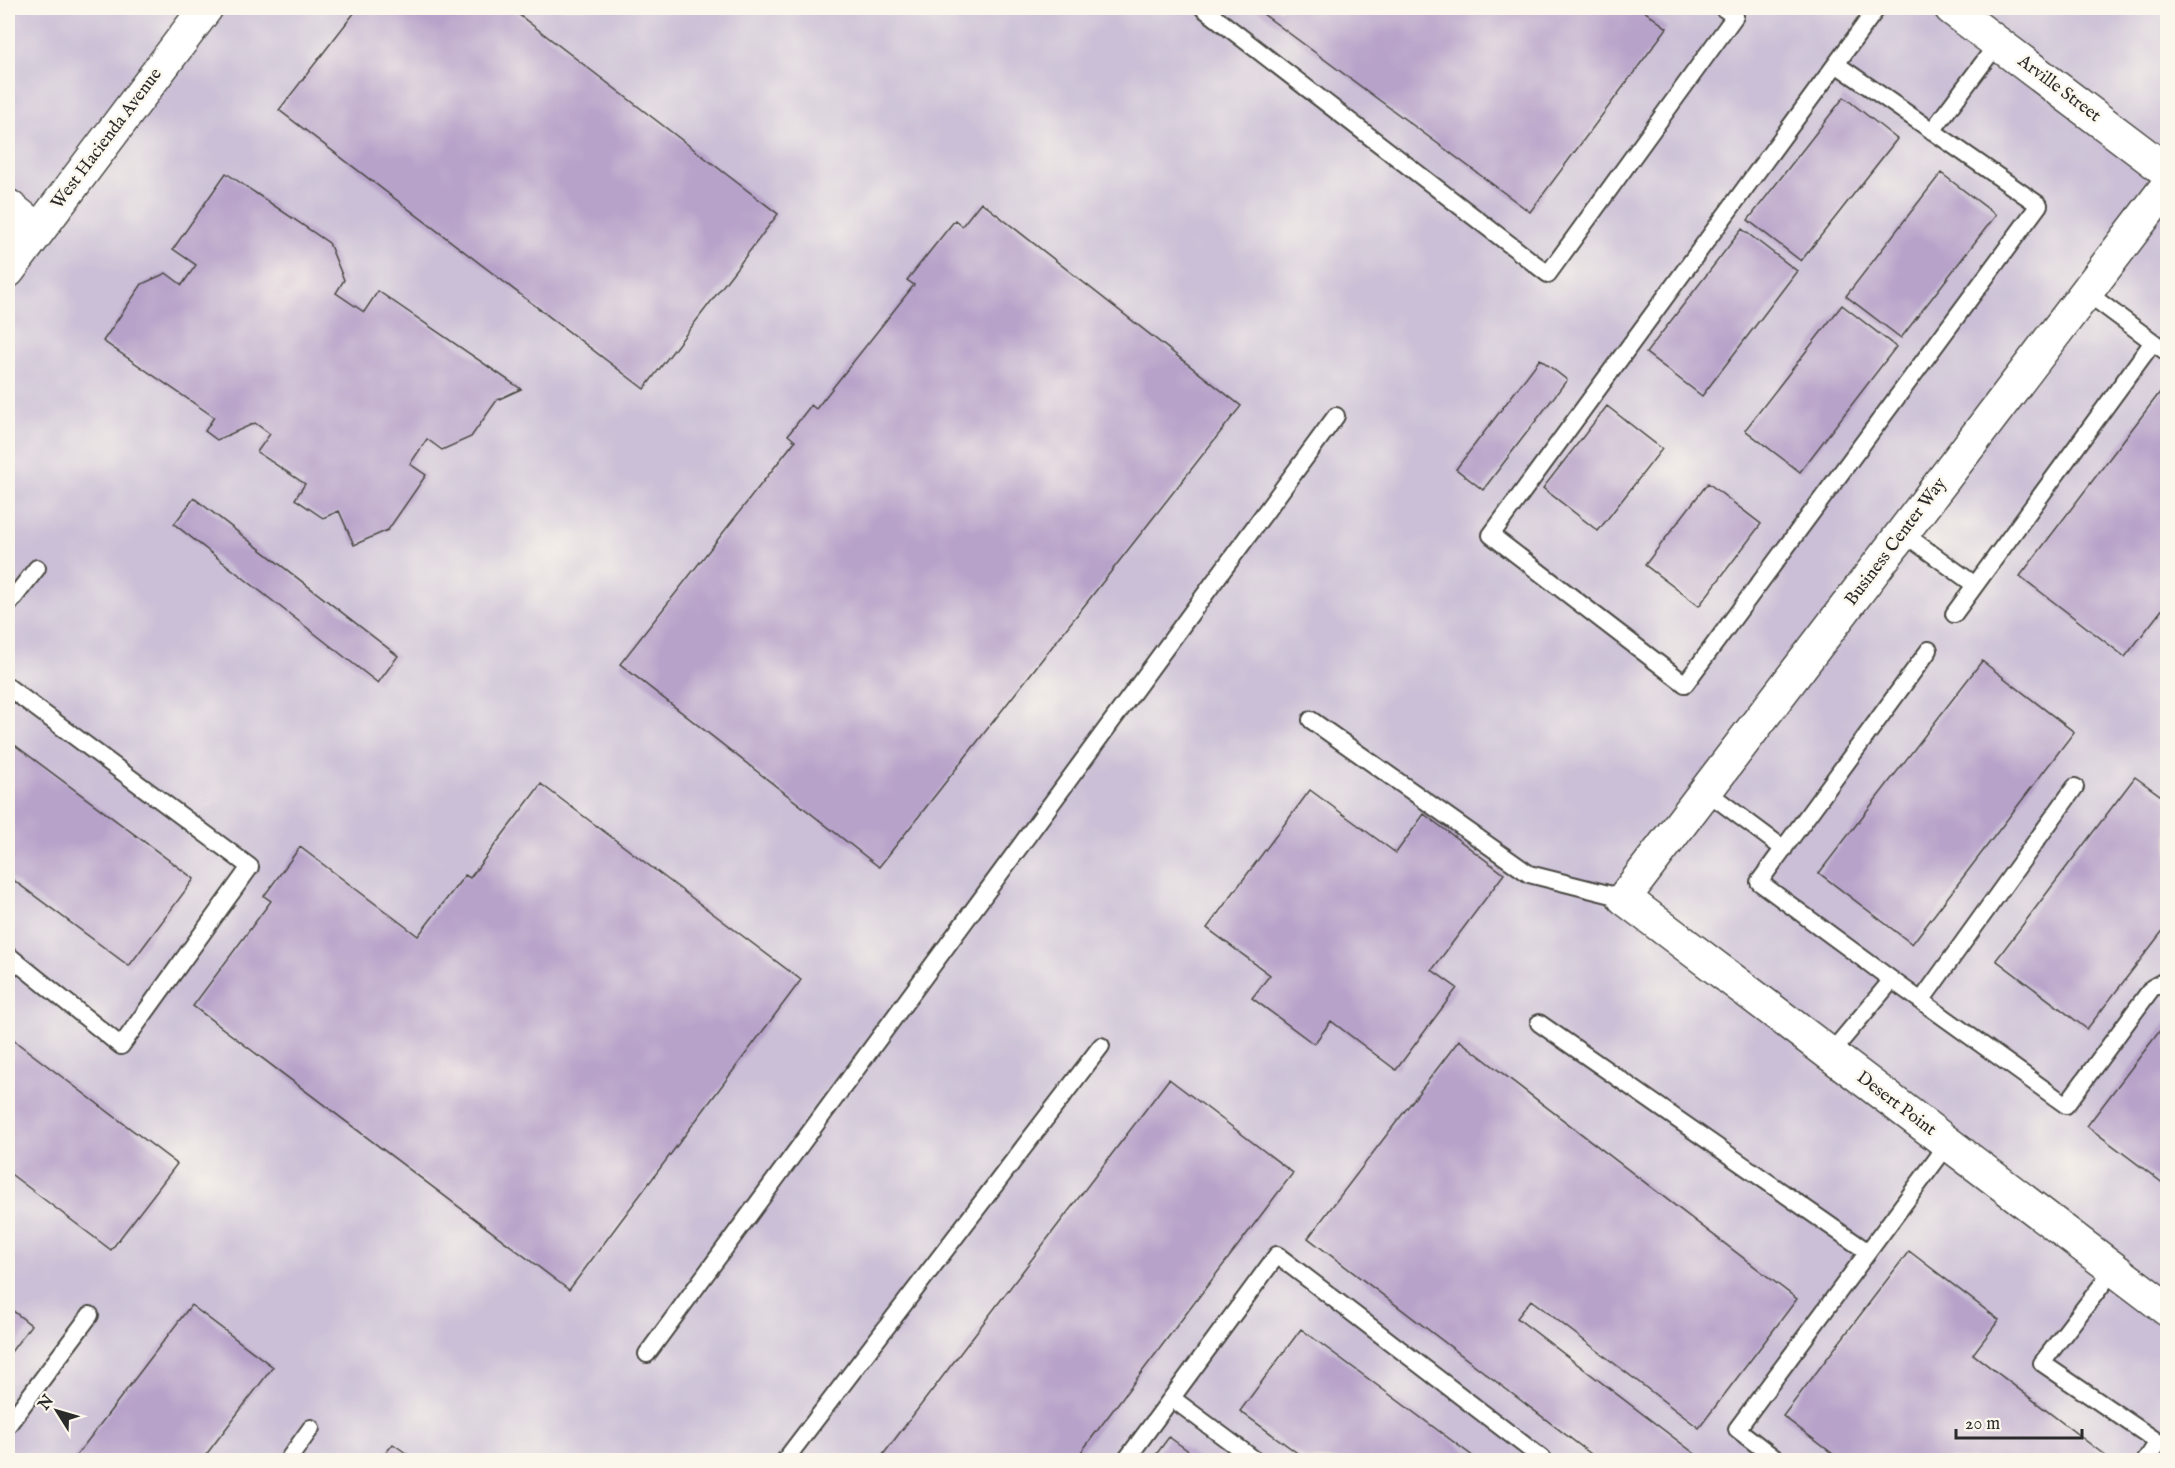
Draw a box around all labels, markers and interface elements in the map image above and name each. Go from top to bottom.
street label: Arville Street [2012,50,2105,128]
street label: West Hacienda Avenue [46,64,168,214]
street label: Business Center Way [1840,473,1952,611]
street label: Desert Point [1851,1066,1941,1142]
north arrow [27,1381,87,1441]
text: N [34,1392,59,1416]
scale bar [1956,1402,2082,1440]
text: 20 m [1965,1413,2000,1436]

